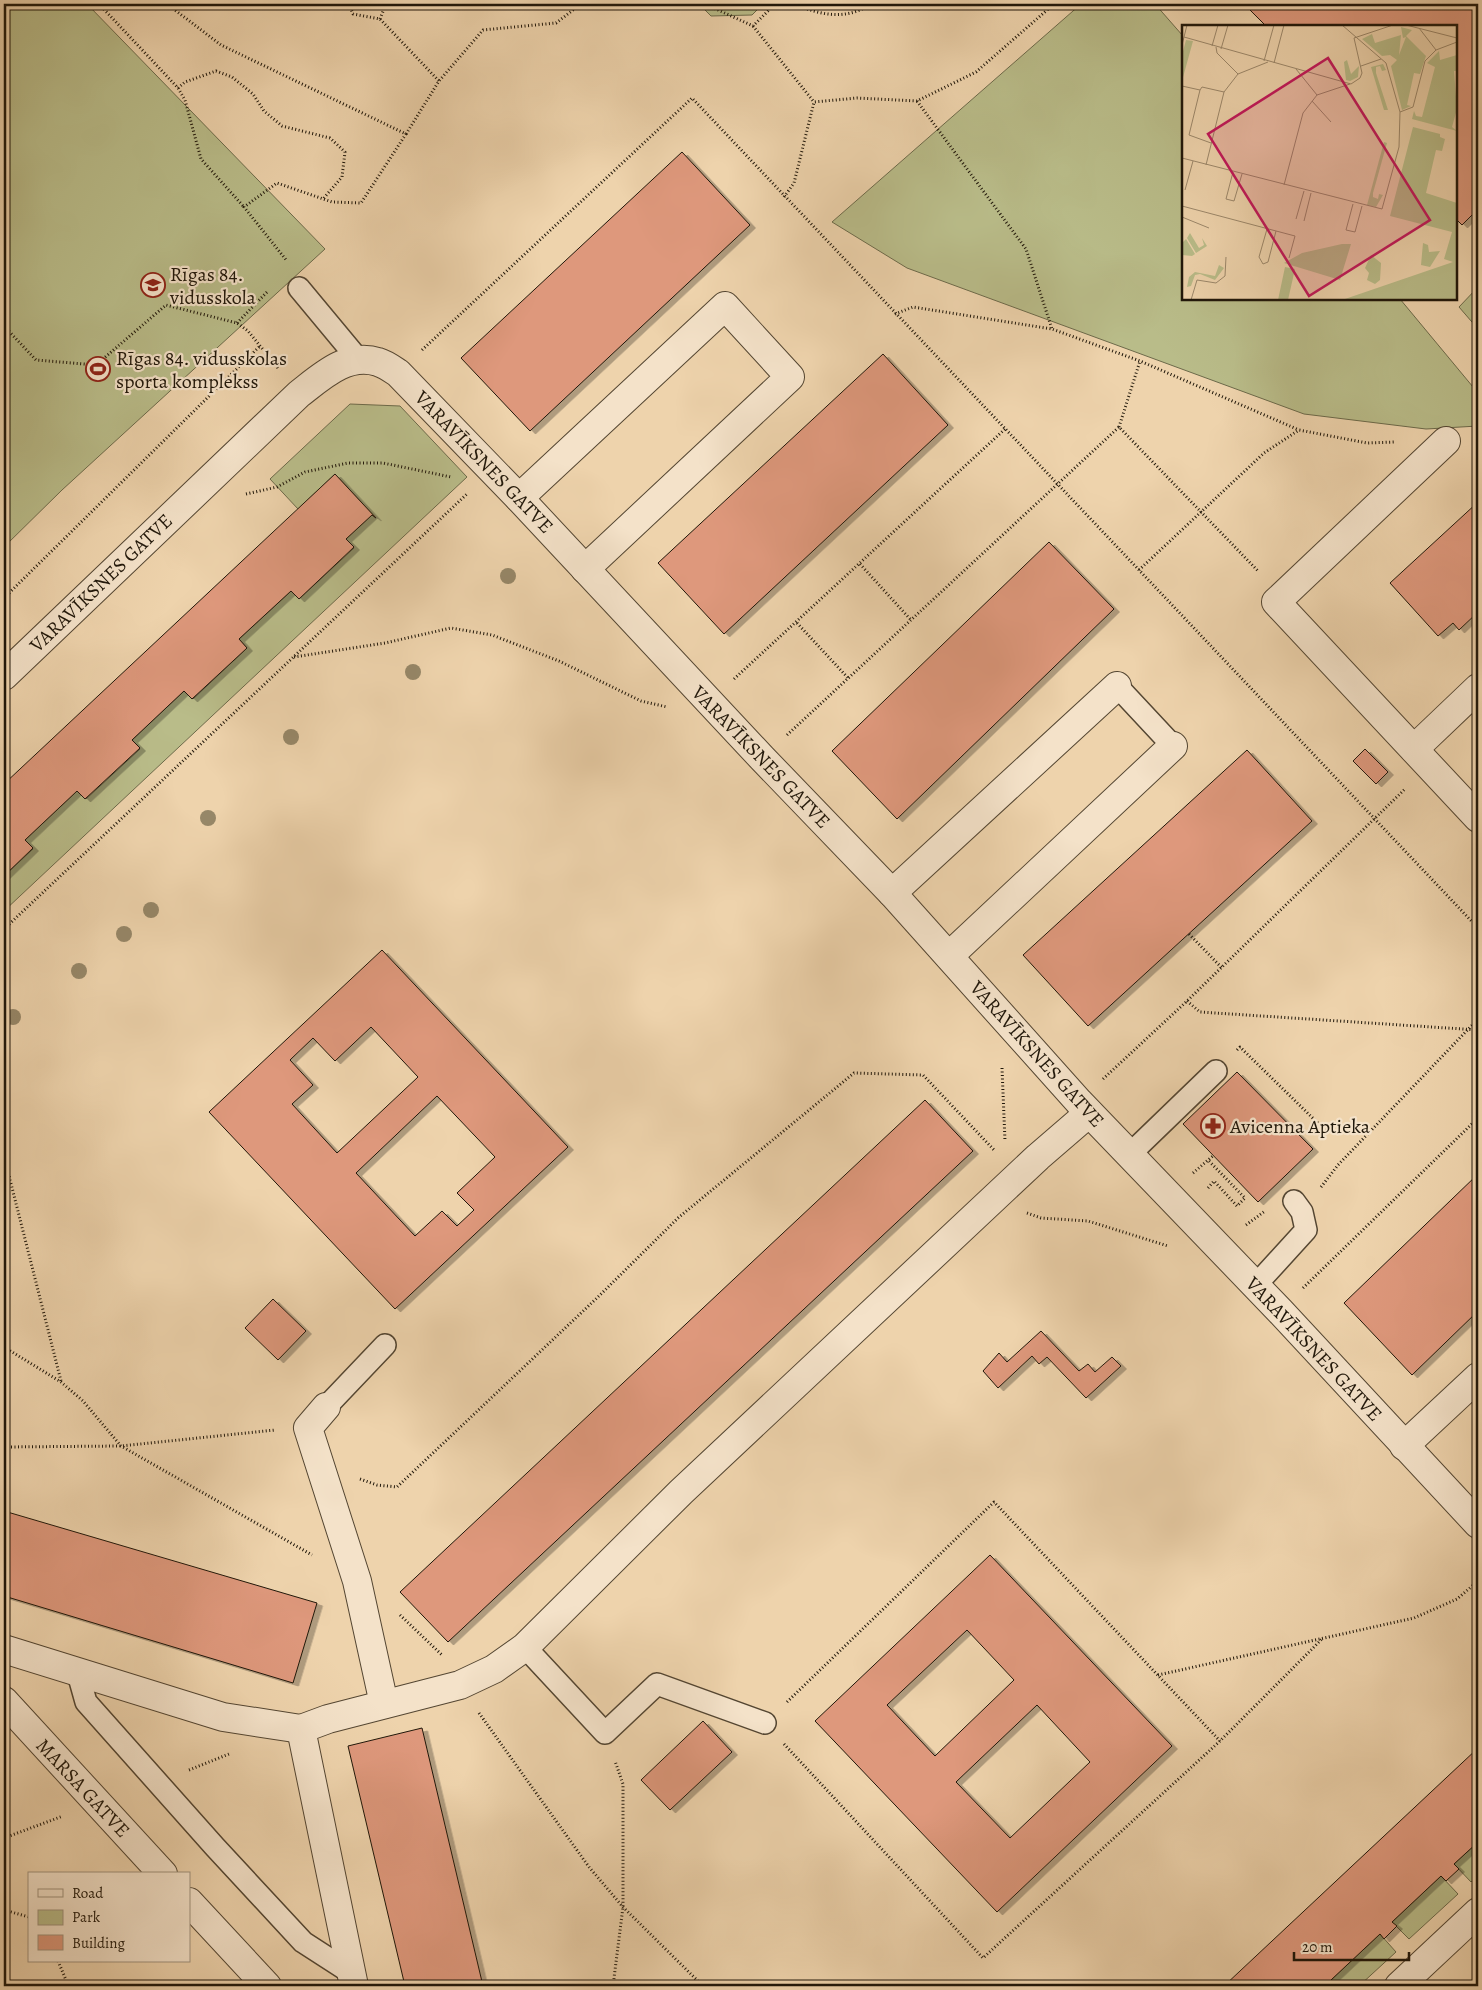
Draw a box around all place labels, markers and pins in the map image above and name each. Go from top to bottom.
place label: Rīgas 84. vidusskola [169,261,257,311]
school or university icon: Rīgas 84. vidusskola [140,272,166,298]
place label: Rīgas 84. vidusskolas sporta komplekss [116,345,287,395]
sports icon: Rīgas 84. vidusskolas sporta komplekss [85,356,111,382]
pharmacy icon: Avicenna Aptieka [1200,1113,1226,1139]
place label: Avicenna Aptieka [1229,1113,1371,1140]

